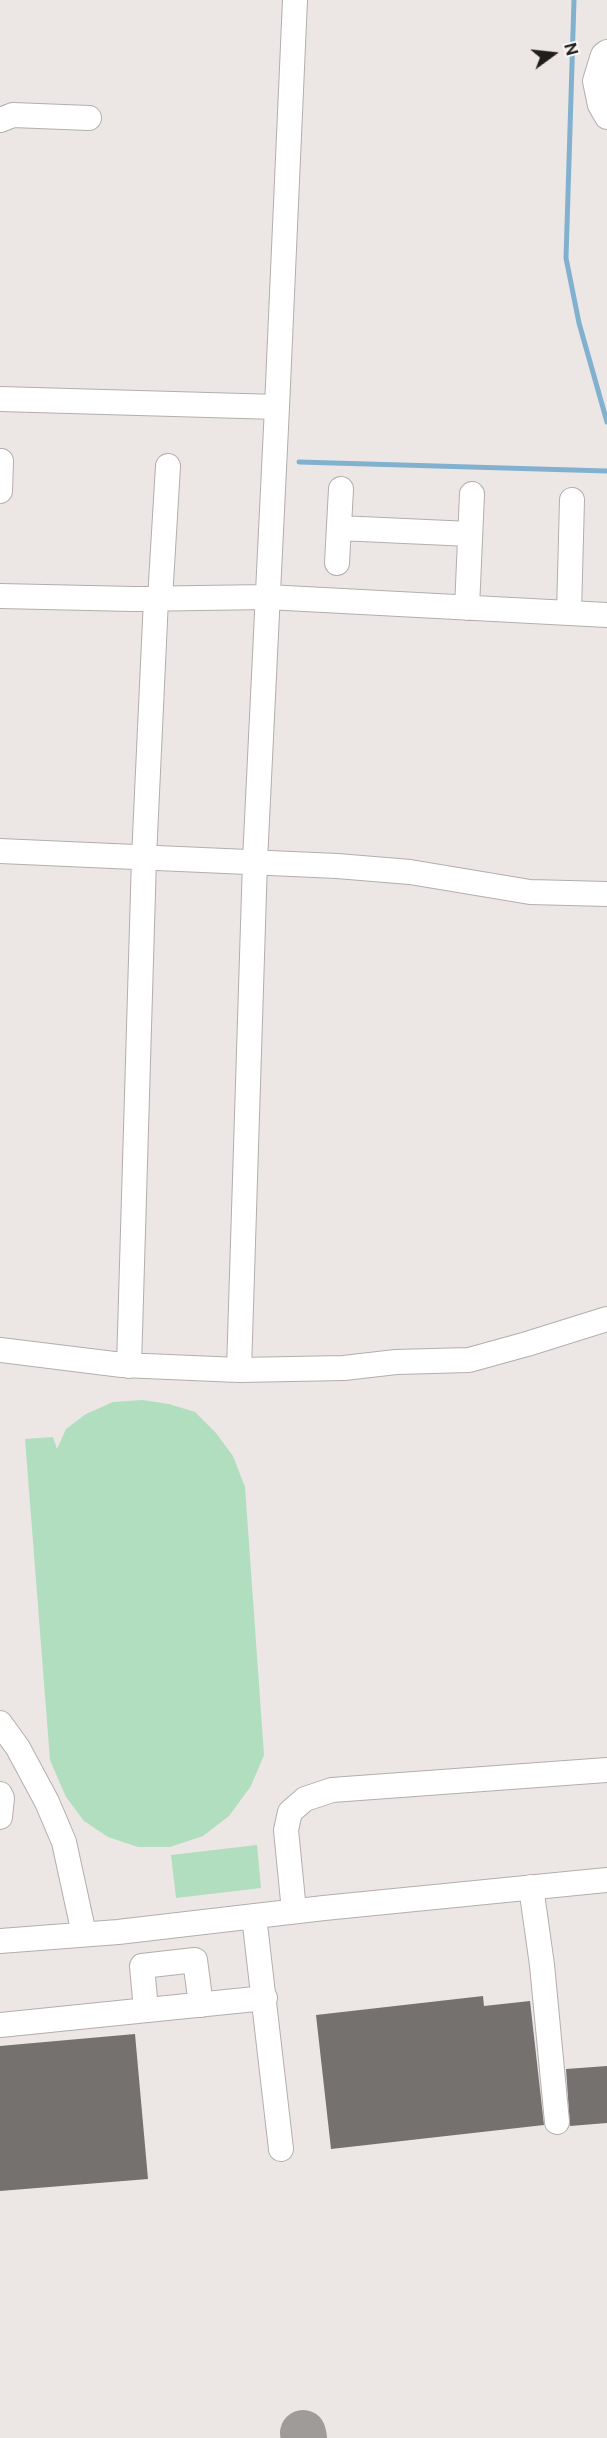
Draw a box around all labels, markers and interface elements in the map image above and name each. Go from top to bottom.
north arrow [523,24,583,84]
text: N [560,41,582,58]

